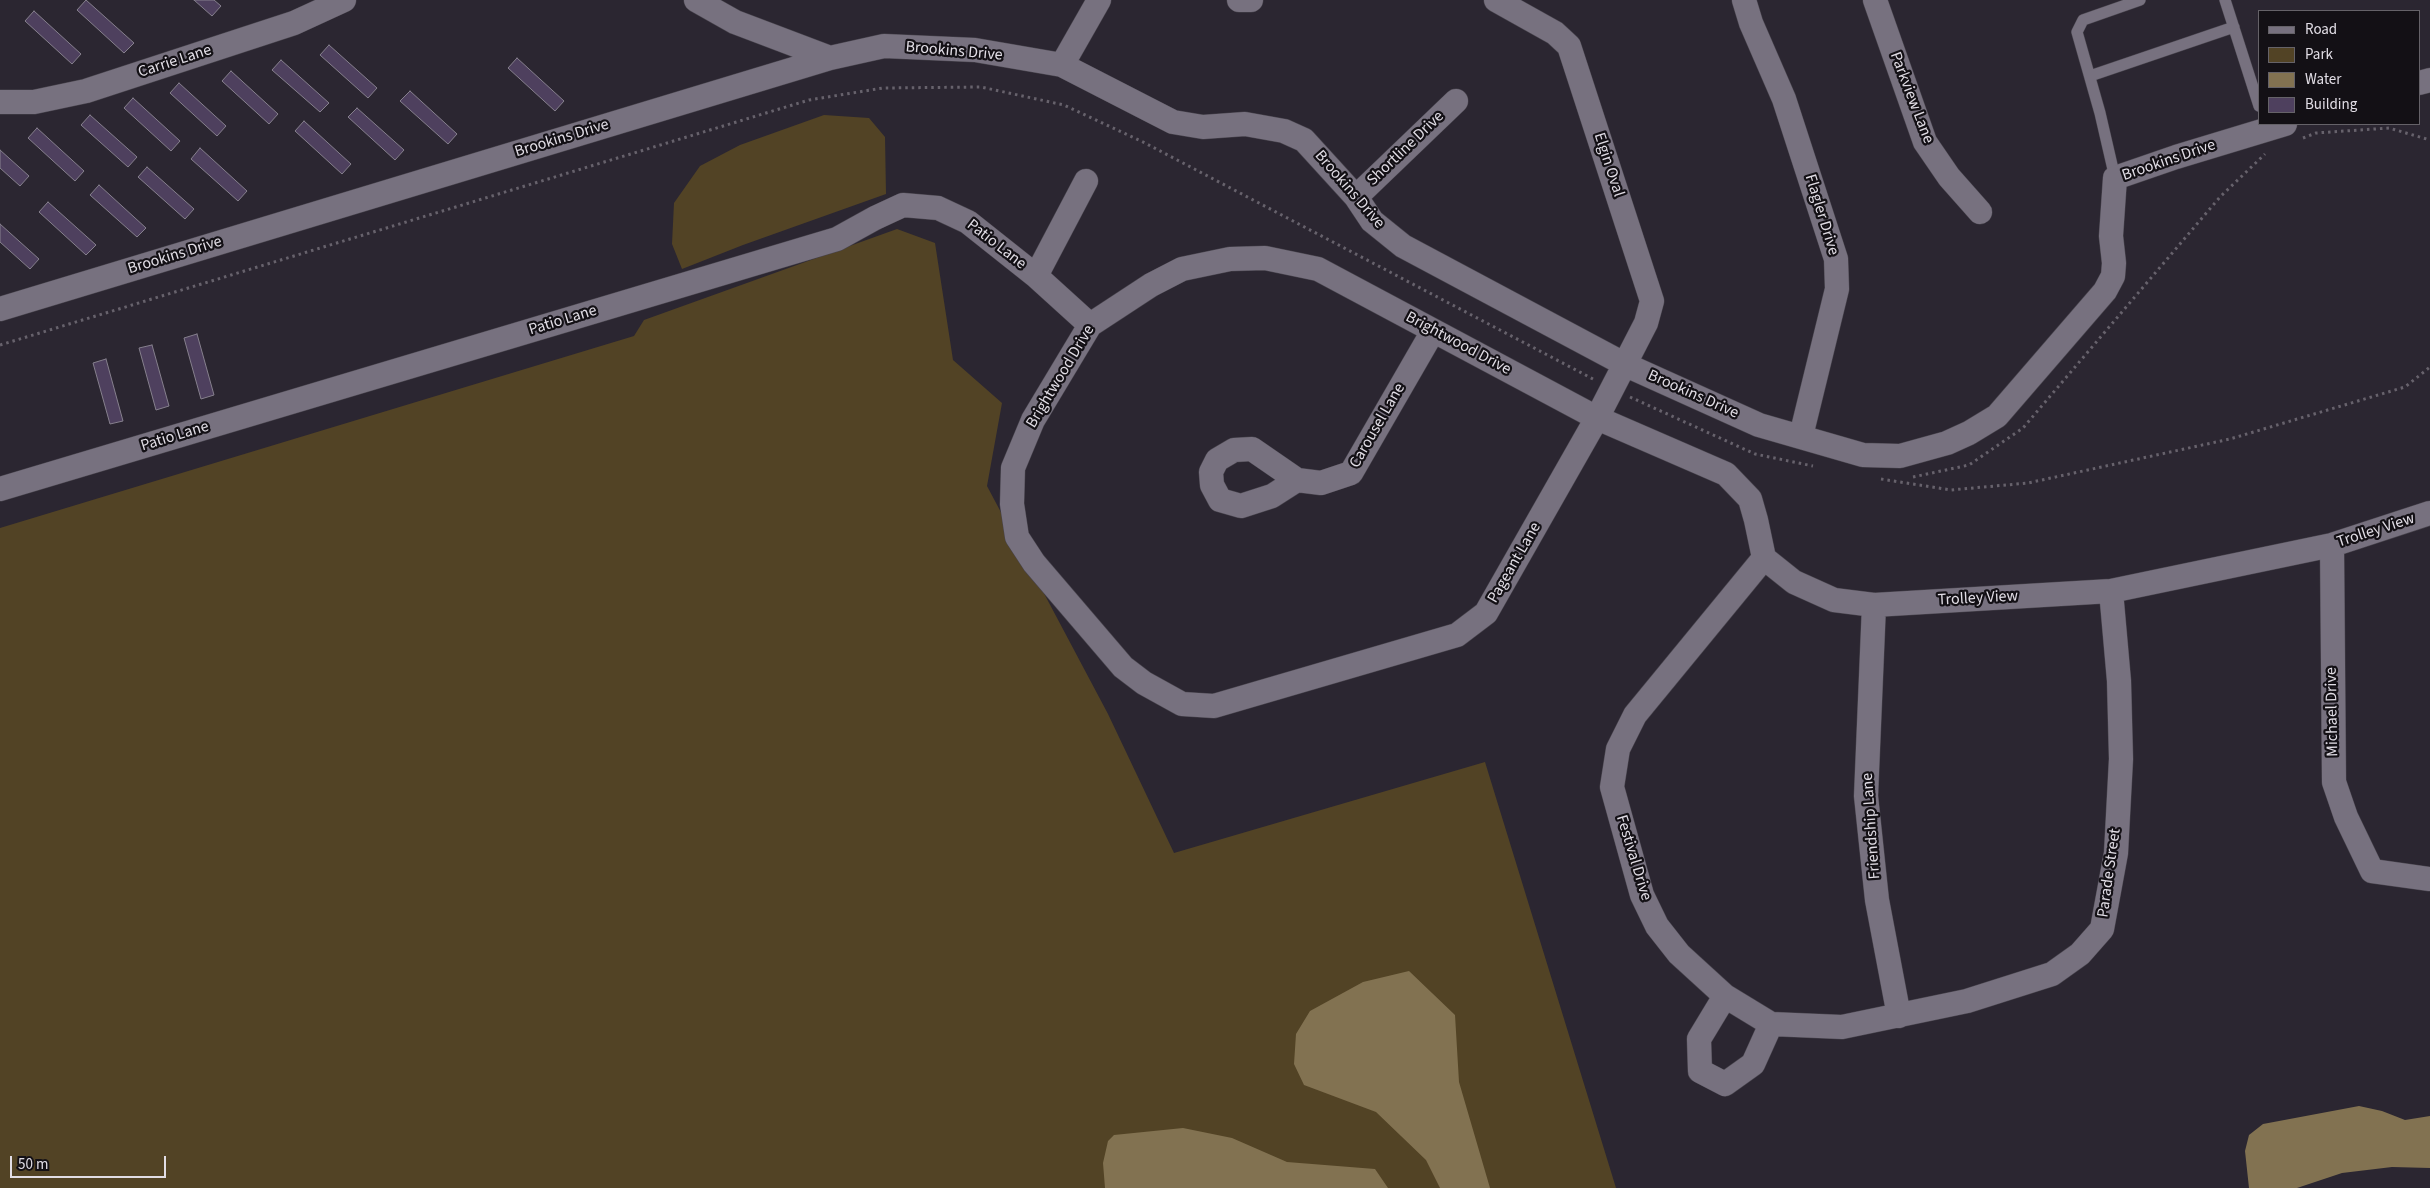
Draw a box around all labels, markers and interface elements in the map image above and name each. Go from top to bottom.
legend [2258,10,2420,125]
text: Road [2305,19,2337,40]
street label: Brookins Drive [905,38,1003,66]
street label: Carrie Lane [136,41,214,83]
text: Park [2305,44,2333,65]
street label: Parkview Lane [1885,49,1937,147]
text: Water [2305,69,2341,90]
text: Building [2305,94,2357,115]
street label: Shortline Drive [1364,108,1448,190]
street label: Brookins Drive [513,116,611,162]
street label: Elgin Oval [1589,130,1627,200]
street label: Brookins Drive [2120,136,2218,186]
street label: Brookins Drive [1310,147,1388,233]
street label: Flagler Drive [1800,172,1842,258]
street label: Patio Lane [963,216,1029,274]
street label: Brookins Drive [126,233,224,279]
street label: Patio Lane [527,302,599,340]
street label: Brightwood Drive [1402,308,1514,380]
street label: Brightwood Drive [1023,322,1099,432]
street label: Brookins Drive [1645,366,1741,424]
street label: Carousel Lane [1346,380,1410,472]
street label: Patio Lane [139,418,211,456]
street label: Trolley View [2335,509,2417,553]
street label: Pageant Lane [1484,519,1546,607]
street label: Trolley View [1937,587,2019,611]
street label: Michael Drive [2323,667,2343,757]
street label: Friendship Lane [1859,772,1885,880]
street label: Festival Drive [1611,813,1655,903]
street label: Parade Street [2094,827,2126,919]
scale bar [12,1146,169,1178]
text: 50 m [18,1154,48,1175]

